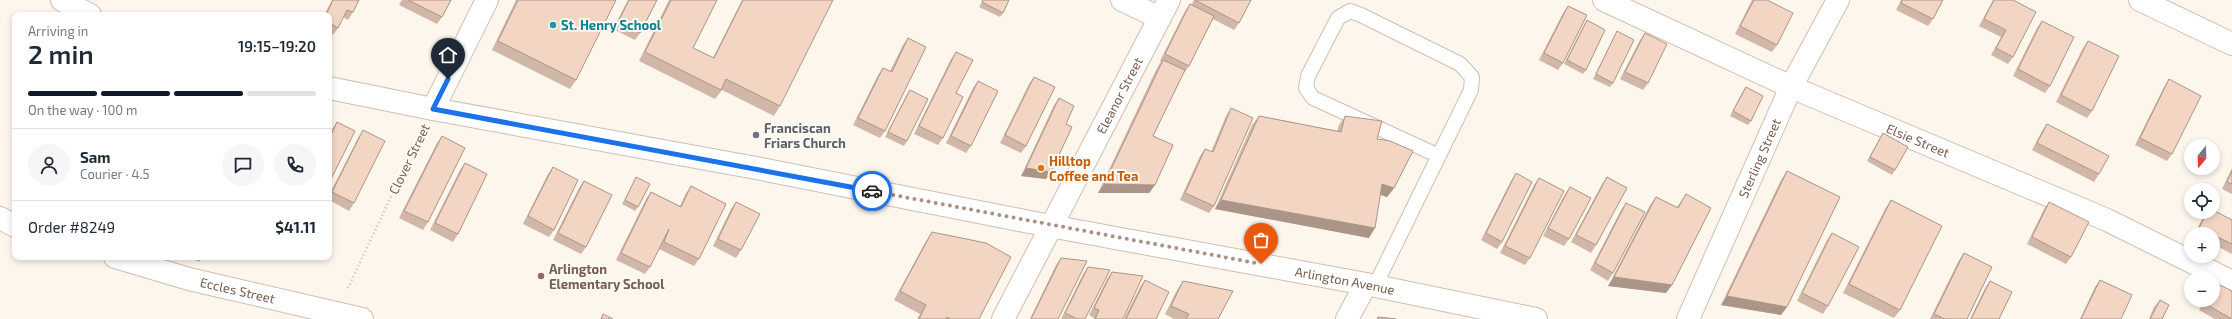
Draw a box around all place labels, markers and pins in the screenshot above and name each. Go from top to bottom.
place label: St. Henry School [561,17,662,33]
marker: St. Henry School [548,20,558,30]
pin [431,38,465,79]
place label: Franciscan Friars Church [764,120,846,151]
marker: Franciscan Friars Church [751,130,761,140]
place label: Hilltop Coffee and Tea [1049,153,1138,184]
marker: Hilltop Coffee and Tea [1036,163,1046,173]
pin [1244,223,1278,264]
place label: Arlington Elementary School [549,261,665,292]
marker: Arlington Elementary School [536,271,546,281]

